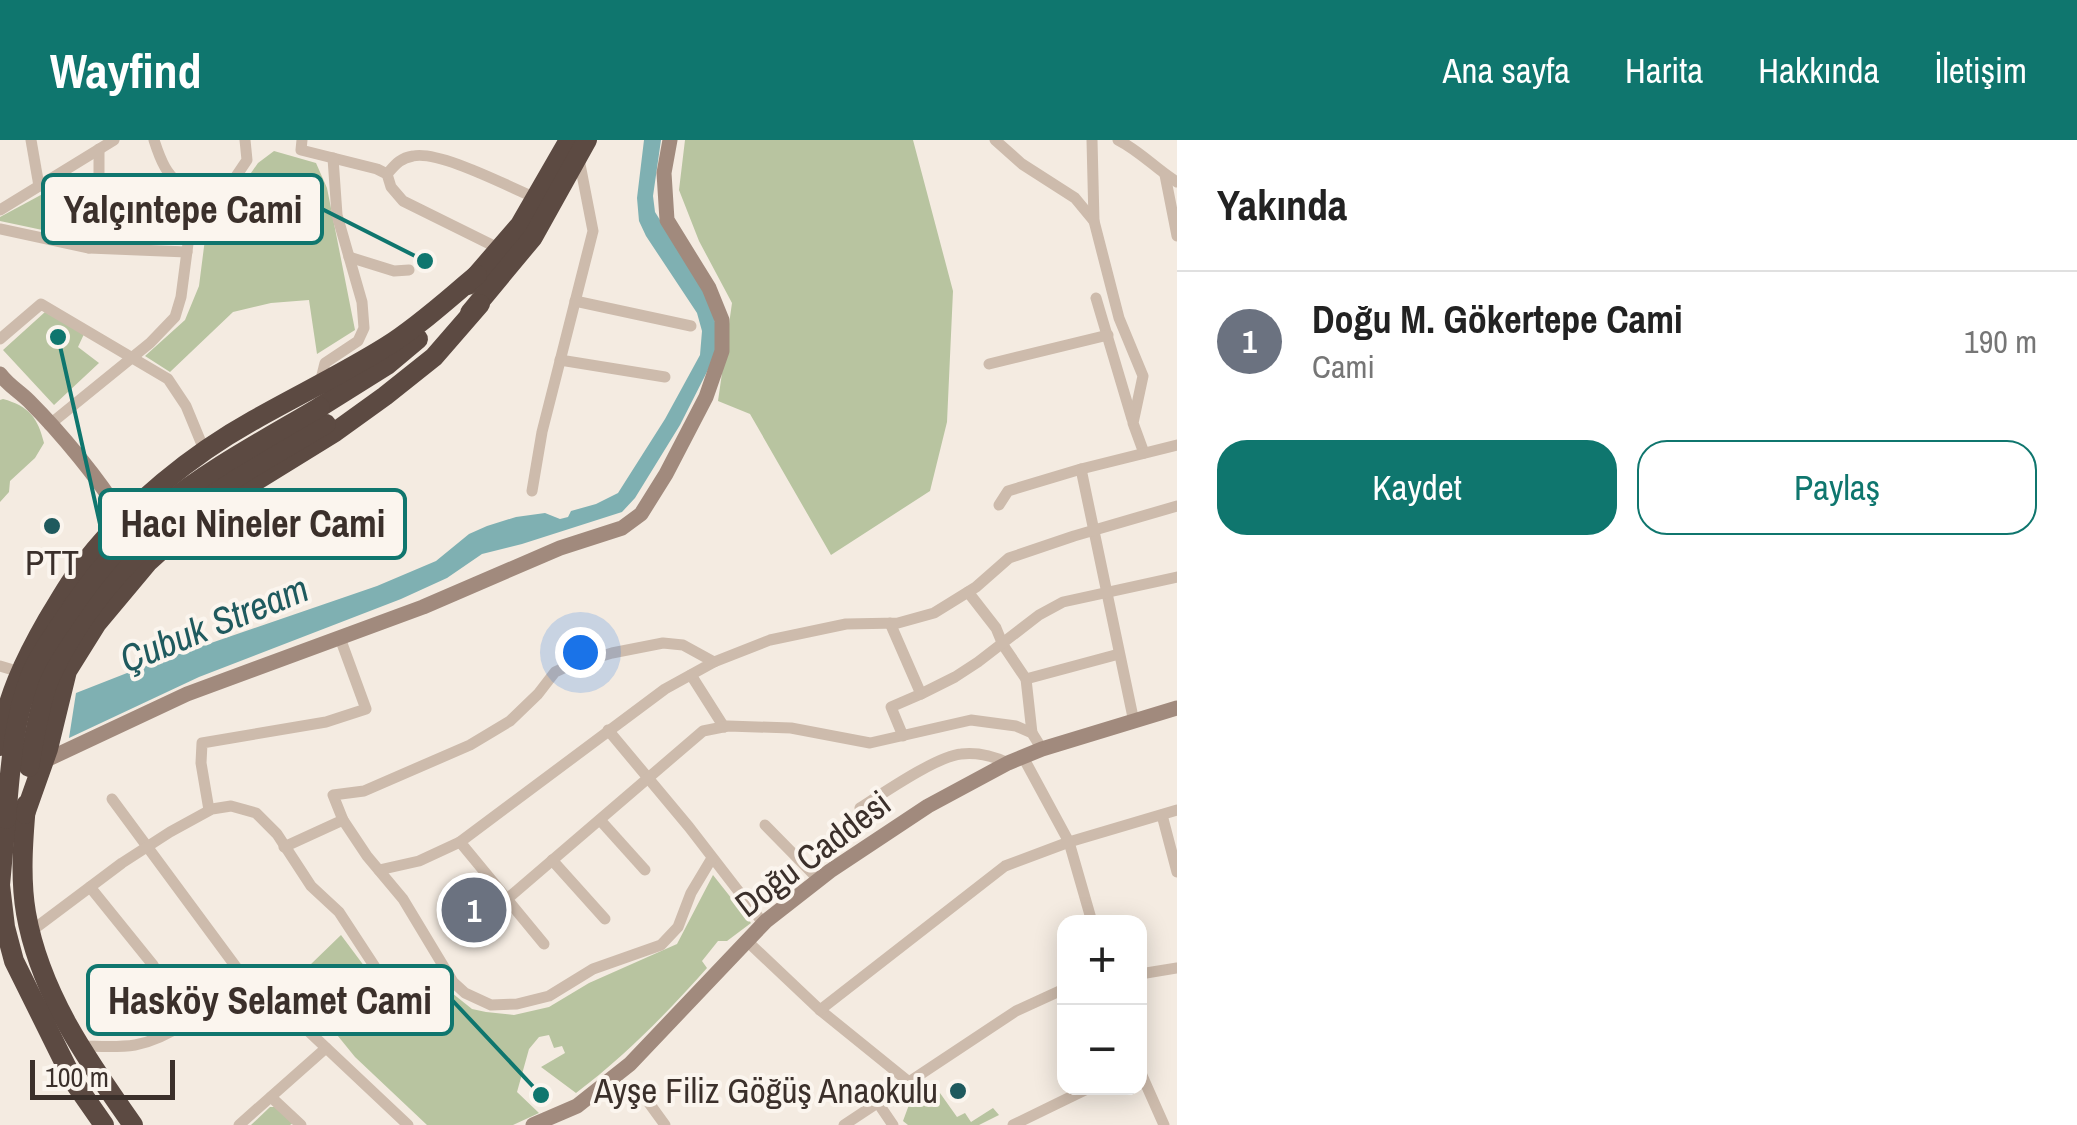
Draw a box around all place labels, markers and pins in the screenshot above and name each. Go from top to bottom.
callout: Yalçıntepe Cami [43,175,322,243]
callout: Hacı Nineler Cami [100,490,405,558]
marker: PTT [41,515,63,537]
place label: PTT [25,539,79,586]
pin: 1 [442,872,506,948]
callout: Hasköy Selamet Cami [88,966,452,1034]
place label: Ayşe Filiz Göğüş Anaokulu [593,1067,938,1114]
marker: Ayşe Filiz Göğüş Anaokulu [947,1080,969,1102]

